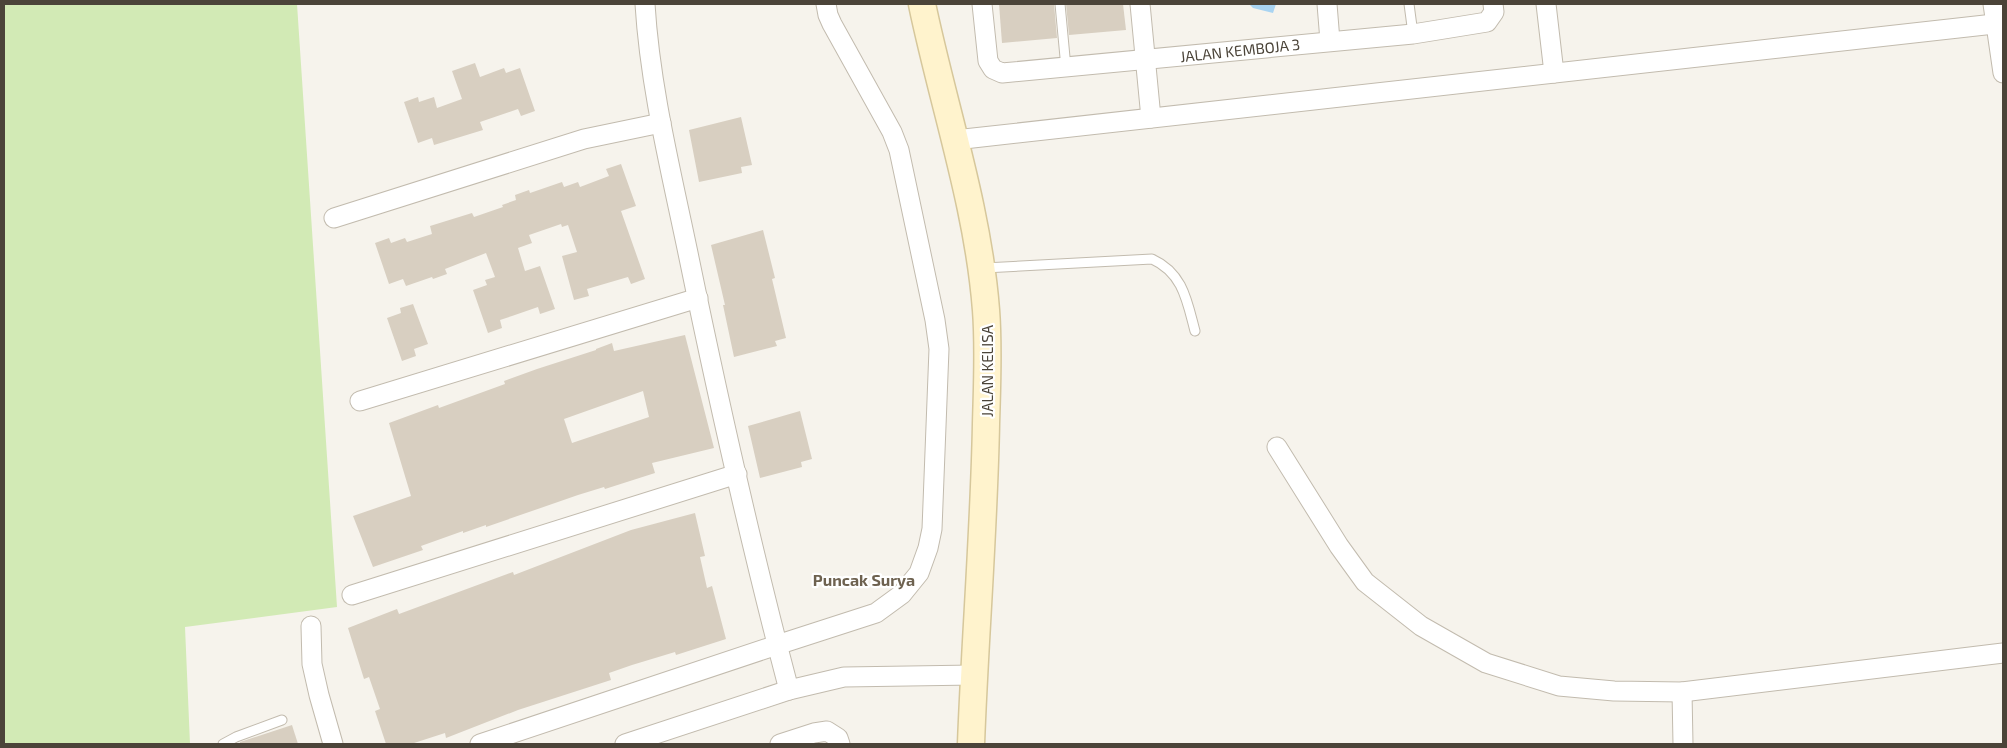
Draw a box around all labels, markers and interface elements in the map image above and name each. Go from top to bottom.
street label: JALAN KEMBOJA 3 [1179,35,1301,65]
street label: JALAN KELISA [978,324,996,417]
district label: Puncak Surya [813,570,915,590]

